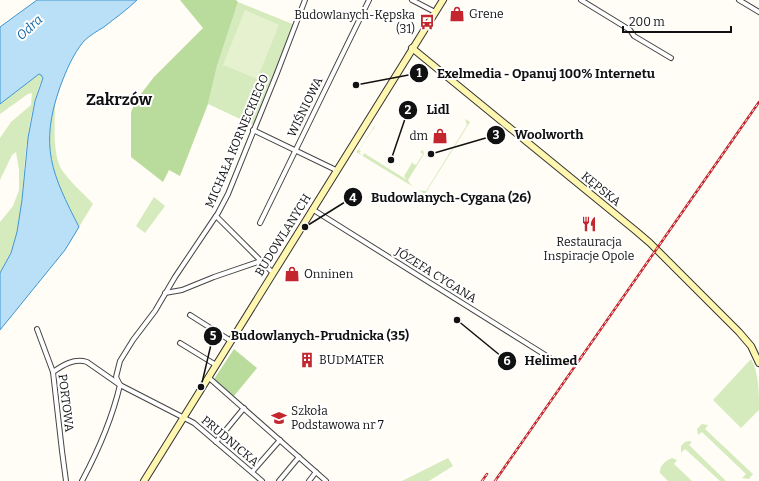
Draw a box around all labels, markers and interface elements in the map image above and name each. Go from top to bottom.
shop icon: Grene [448,5,466,23]
place label: Grene [469,7,504,21]
place label: Budowlanych-Kępska (31) [294,8,415,36]
scale bar [623,8,731,34]
water label: Odra [13,12,45,43]
bus stop icon: Budowlanych-Kępska (31) [418,13,436,31]
text: 200 m [629,15,665,29]
callout: Exelmedia - Opanuj 100% Internetu [409,61,663,86]
text: 1 [416,66,422,80]
text: Exelmedia - Opanuj 100% Internetu [437,66,655,82]
street label: MICHAŁA KORNECKIEGO [202,72,272,210]
street label: WIŚNIOWA [284,74,326,139]
district label: Zakrzów [86,90,153,109]
callout: Lidl [398,97,457,122]
text: Lidl [426,102,450,117]
text: 2 [405,103,412,117]
callout: Woolworth [486,122,591,147]
shop icon: dm [431,127,449,145]
text: Woolworth [515,127,584,142]
text: 3 [493,128,500,142]
place label: dm [409,129,429,143]
street label: KĘPSKA [579,169,624,209]
callout: Budowlanych-Cygana (26) [343,185,539,210]
text: Budowlanych-Cygana (26) [371,190,531,205]
street label: BUDOWLANYCH [252,191,314,279]
text: 4 [349,191,357,205]
restaurant icon: Restauracja Inspiracje Opole [580,215,598,233]
place label: Restauracja Inspiracje Opole [544,235,634,263]
street label: JÓZEFA CYGANA [392,243,480,306]
shop icon: Onninen [283,265,301,283]
place label: Onninen [304,267,354,281]
callout: Budowlanych-Prudnicka (35) [203,323,418,348]
text: Budowlanych-Prudnicka (35) [231,328,409,343]
text: 5 [210,329,217,343]
callout: Helimed [497,348,586,373]
building icon: BUDMATER [298,351,316,369]
place label: BUDMATER [319,353,384,367]
text: Helimed [525,353,578,368]
text: 6 [503,354,511,368]
street label: PORTOWA [55,373,77,433]
place label: Szkoła Podstawowa nr 7 [291,404,384,432]
school or university icon: Szkoła Podstawowa nr 7 [270,409,288,427]
street label: PRUDNICKA [199,413,262,469]

